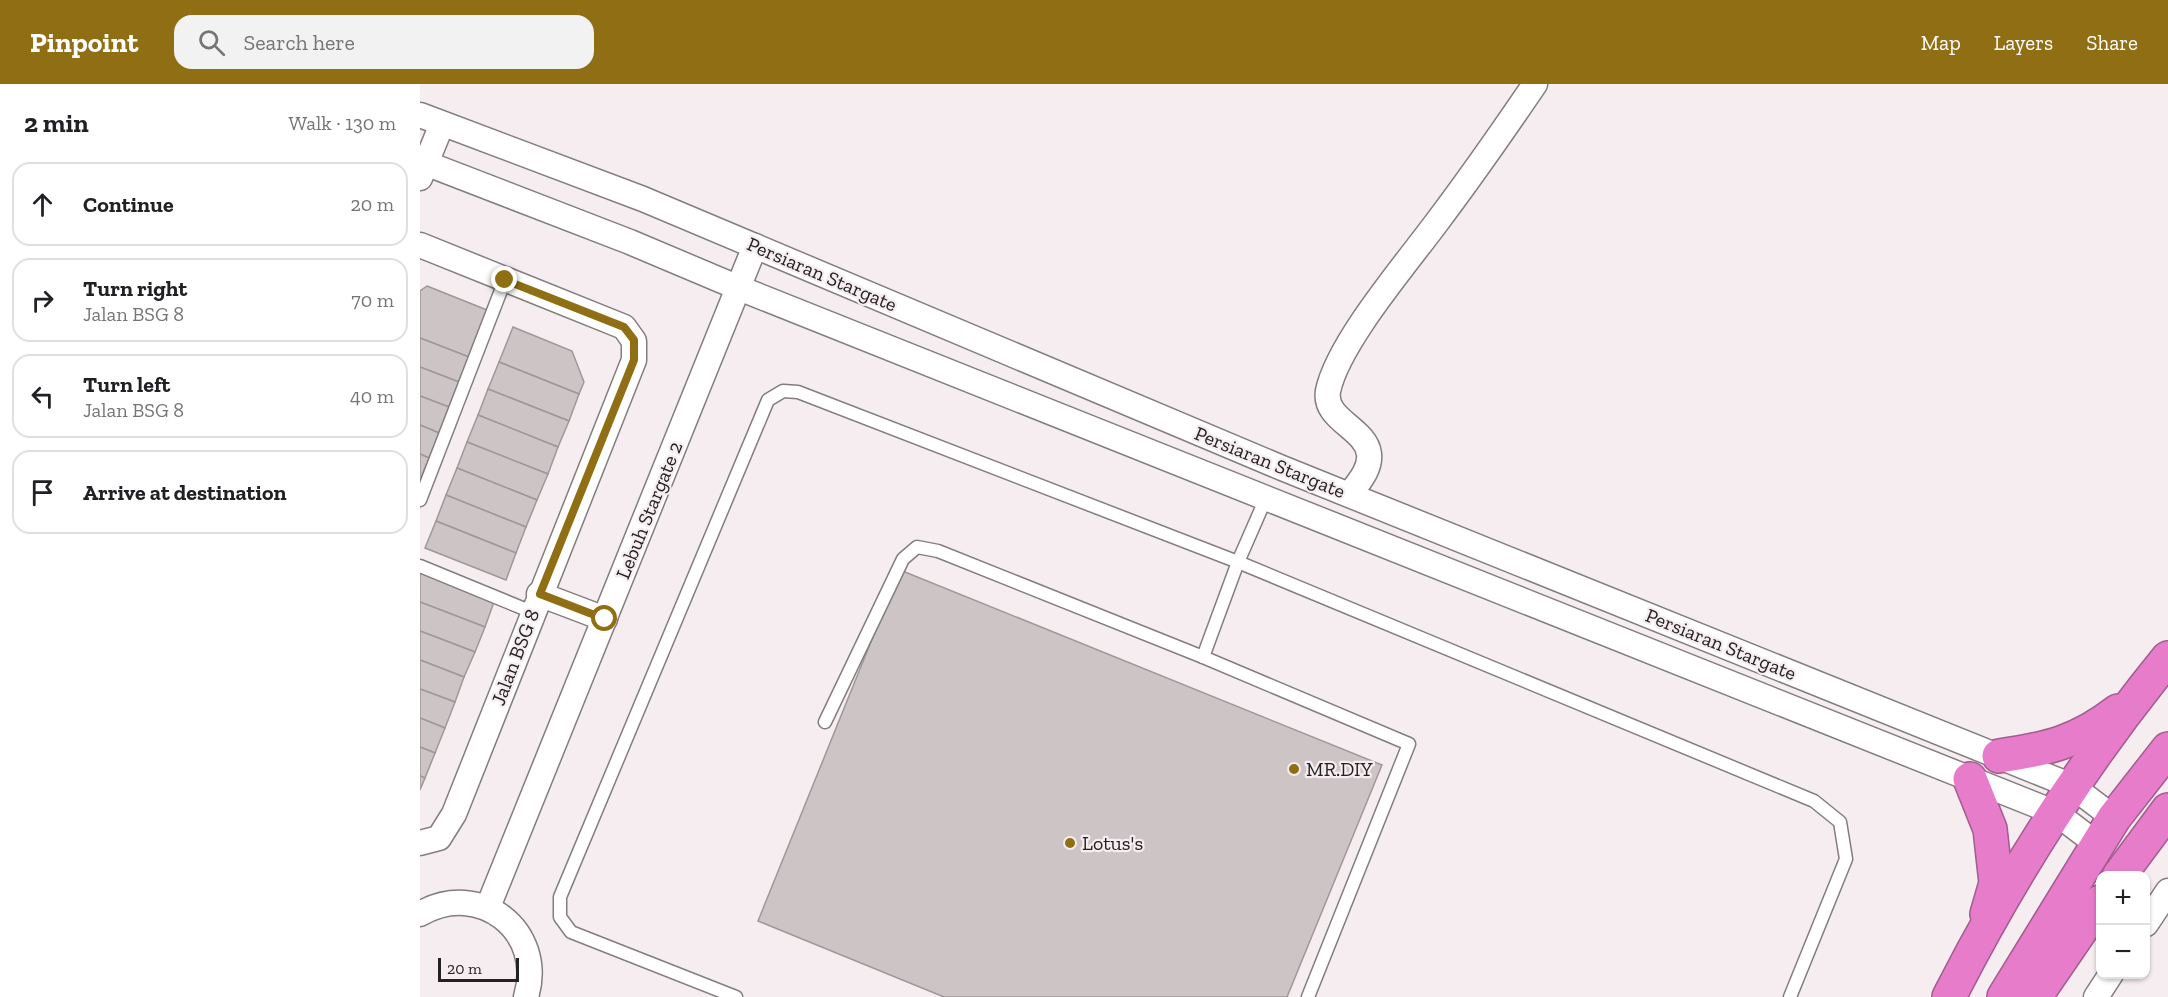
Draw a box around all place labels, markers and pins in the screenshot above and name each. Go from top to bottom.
place label: MR.DIY [1306,757,1373,781]
marker: MR.DIY [1287,762,1301,776]
place label: Lotus's [1082,831,1143,855]
marker: Lotus's [1063,836,1077,850]

